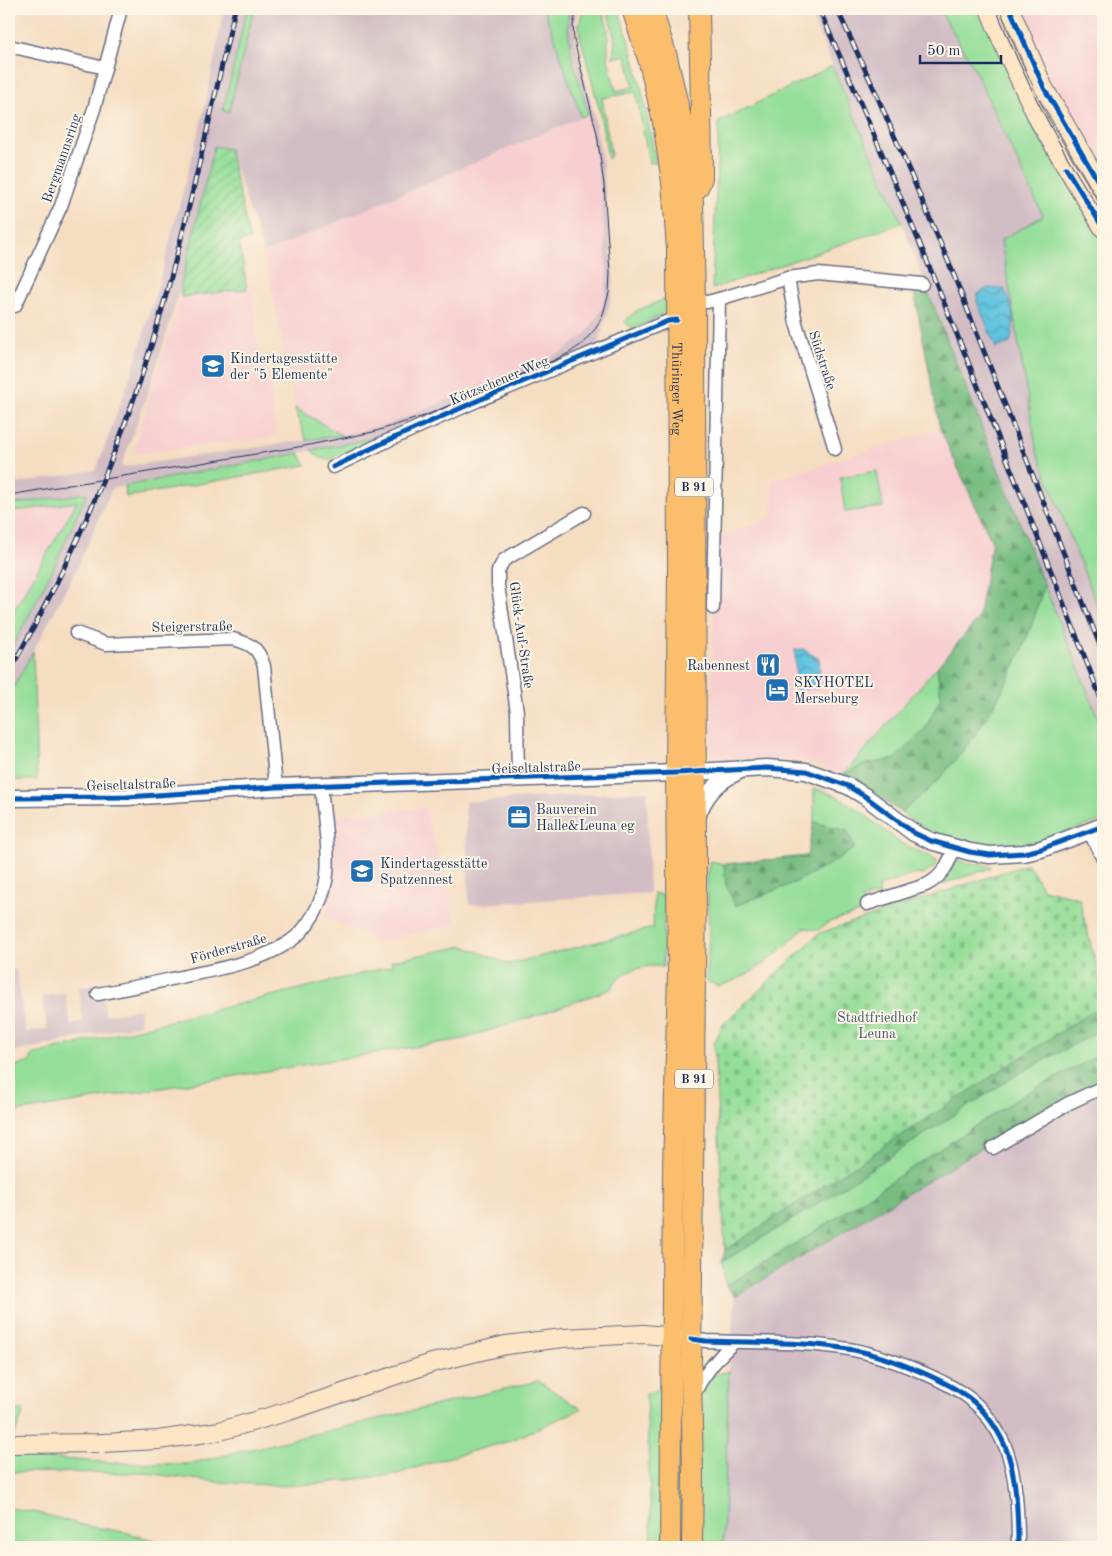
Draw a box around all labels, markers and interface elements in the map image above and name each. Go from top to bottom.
scale bar [920,32,1001,64]
text: 50 m [927,44,961,59]
street label: Bergmannsring [40,112,84,205]
street label: Südstraße [806,329,838,391]
street label: Thüringer Weg [669,342,684,436]
place label: Kindertagesstätte der "5 Elemente" [230,352,337,382]
school or university icon: Kindertagesstätte der "5 Elemente" [200,353,226,379]
street label: Kötzschener Weg [448,354,551,408]
road number: B 91 [675,478,713,497]
street label: Glück-Auf-Straße [507,581,535,690]
street label: Steigerstraße [151,619,233,635]
restaurant icon: Rabennest [755,652,781,678]
place label: Rabennest [687,659,750,673]
place label: SKYHOTEL Merseburg [794,676,873,706]
hotel icon: SKYHOTEL Merseburg [764,677,790,703]
street label: Geiseltalstraße [491,759,581,777]
street label: Geiseltalstraße [86,776,176,794]
place label: Bauverein Halle&Leuna eg [536,803,635,833]
office icon: Bauverein Halle&Leuna eg [506,804,532,830]
place label: Kindertagesstätte Spatzennest [380,857,487,887]
school or university icon: Kindertagesstätte Spatzennest [349,858,375,884]
street label: Förderstraße [188,931,268,967]
park label: Stadtfriedhof Leuna [837,1011,918,1041]
road number: B 91 [675,1070,713,1088]

